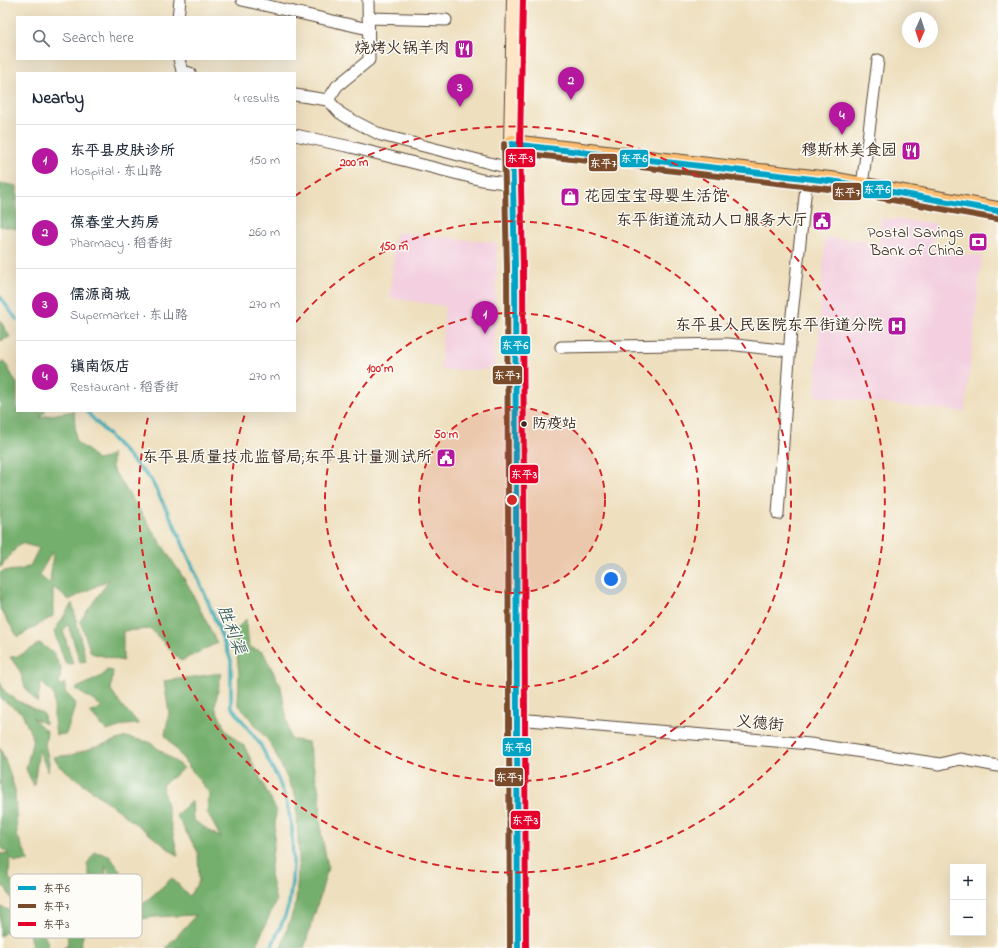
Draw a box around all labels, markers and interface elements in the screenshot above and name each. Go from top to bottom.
north arrow [902,12,938,48]
search box [16,16,296,60]
icon: search [30,27,52,49]
text: Search here [62,27,134,49]
place label: 烧烤火锅羊肉 [354,37,450,61]
restaurant icon: 烧烤火锅羊肉 [453,38,475,60]
pin: 2 [558,67,584,100]
pin: 3 [447,74,473,107]
text: Nearby [32,86,84,111]
text: 4 results [234,89,280,108]
pin: 4 [829,102,855,135]
place label: 穆斯林美食园 [801,139,897,163]
text: 东平县皮肤诊所 [70,140,175,162]
restaurant icon: 穆斯林美食园 [900,140,922,162]
line badge: 东平3 [505,148,536,168]
line badge: 东平6 [619,149,649,168]
text: 1 [43,151,47,170]
text: 150 m [249,151,280,170]
text: 东平3 [507,151,534,167]
text: 东平6 [621,151,648,167]
line badge: 东平7 [588,153,618,172]
text: 200 m [339,154,369,172]
text: 东平7 [590,156,617,172]
text: Hospital · 东山路 [70,162,162,181]
line badge: 东平6 [862,180,892,199]
line badge: 东平7 [832,182,862,201]
text: 东平6 [864,182,891,198]
place label: 花园宝宝母婴生活馆 [584,185,728,209]
text: 东平7 [834,185,861,201]
shop icon: 花园宝宝母婴生活馆 [559,186,581,208]
place label: 东平街道流动人口服务大厅 [616,209,808,233]
public building icon: 东平街道流动人口服务大厅 [811,210,833,232]
text: 葆春堂大药房 [70,212,160,234]
place label: Postal Savings Bank of China [867,221,964,263]
text: 2 [42,223,48,242]
text: 260 m [249,223,280,242]
bank icon: Postal Savings Bank of China [967,231,989,253]
text: Pharmacy · 稻香街 [70,234,172,253]
text: 150 m [380,238,409,256]
text: 儒源商城 [70,284,130,306]
text: 3 [42,295,48,314]
text: 270 m [249,295,280,314]
pin: 1 [472,301,498,334]
text: Supermarket · 东山路 [70,306,188,325]
place label: 东平县人民医院东平街道分院 [675,314,883,338]
hospital icon: 东平县人民医院东平街道分院 [886,315,908,337]
line badge: 东平6 [500,335,531,355]
text: 东平6 [502,338,529,354]
text: 镇南饭店 [70,356,130,378]
text: 100 m [367,360,394,378]
line badge: 东平7 [492,365,523,385]
text: 4 [42,367,48,386]
text: 270 m [249,367,280,386]
text: 东平7 [494,368,521,384]
text: Restaurant · 稻香街 [70,378,179,397]
place label: 防疫站 [532,413,577,435]
marker: 防疫站 [519,419,529,429]
text: 50 m [434,426,459,444]
place label: 东平县质量技术监督局;东平县计量测试所 [142,446,432,470]
public building icon: 东平县质量技术监督局;东平县计量测试所 [435,447,457,469]
line badge: 东平3 [509,464,539,484]
text: 东平3 [511,467,538,483]
centre of rings [505,493,519,507]
your location [601,569,621,589]
water label: 胜利渠 [210,602,253,660]
street label: 义德街 [735,710,785,738]
line badge: 东平6 [502,737,532,757]
text: 东平6 [504,740,531,756]
line badge: 东平7 [494,767,524,787]
text: 东平7 [496,770,523,786]
line badge: 东平3 [510,810,541,830]
text: 东平3 [512,813,539,829]
map controls [950,864,986,936]
button: + [950,864,986,900]
legend [10,874,142,938]
text: 东平6 [43,881,70,897]
text: 东平7 [43,899,70,915]
button: − [950,900,986,936]
text: 东平3 [43,917,70,933]

